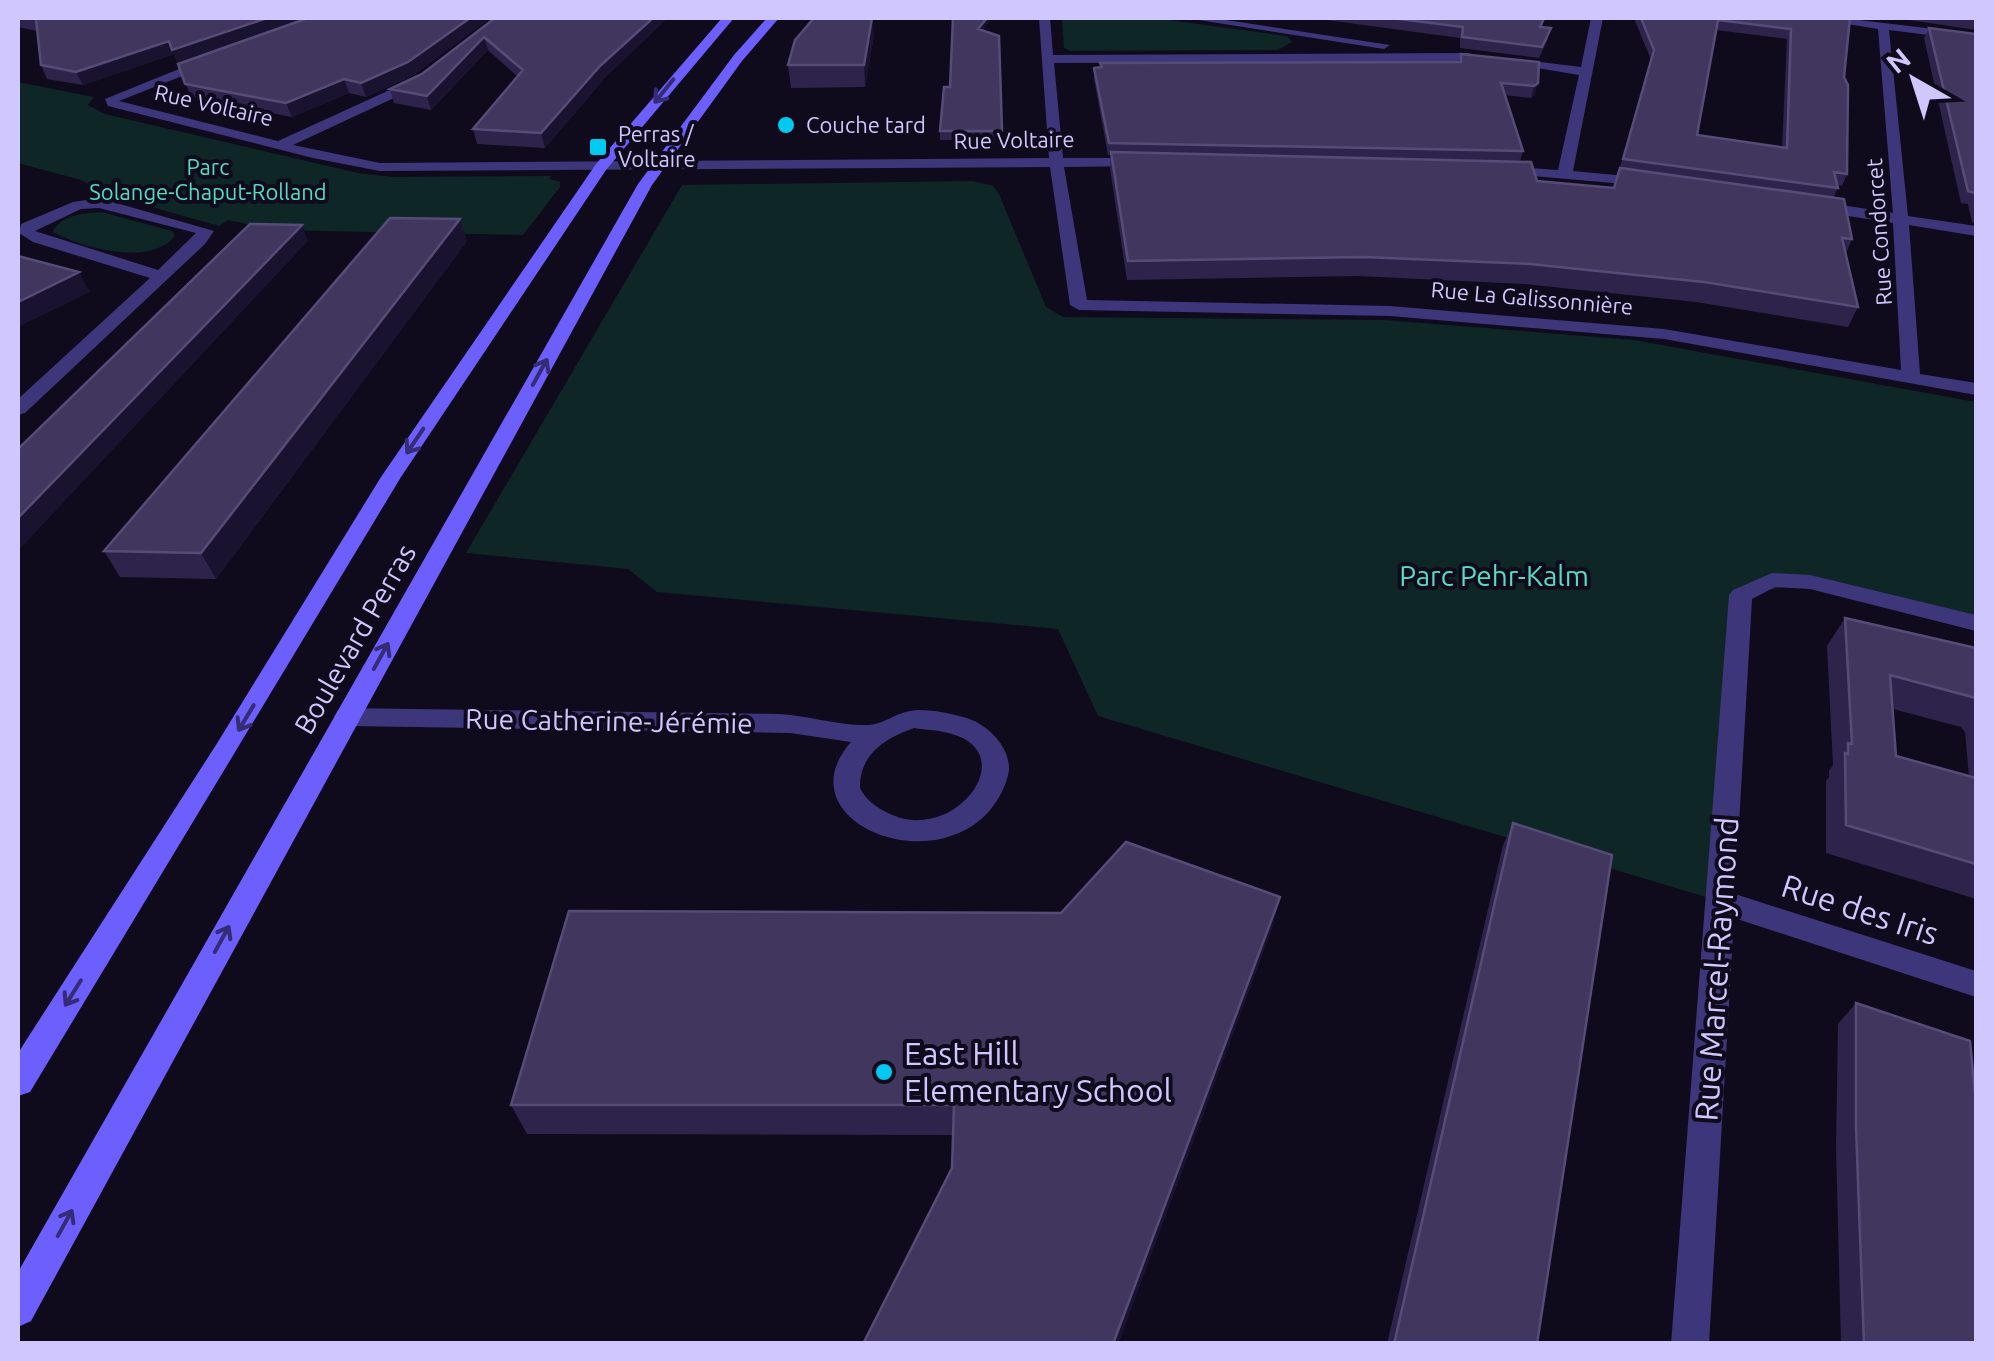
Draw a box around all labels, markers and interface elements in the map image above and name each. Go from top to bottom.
north arrow [1864,30,1964,130]
text: N [1880,42,1916,79]
one-way arrow [653,77,675,103]
street label: Rue Voltaire [152,79,276,130]
place label: Couche tard [806,112,926,137]
marker: Couche tard [775,114,797,136]
place label: Perras / Voltaire [618,121,696,171]
street label: Rue Voltaire [953,126,1075,153]
marker: Perras / Voltaire [587,136,609,158]
park label: Parc Solange-Chaput-Rolland [89,154,327,204]
street label: Rue Condorcet [1861,157,1896,306]
street label: Rue La Galissonnière [1430,276,1634,319]
one-way arrow [531,358,551,387]
one-way arrow [405,427,426,455]
street label: Boulevard Perras [288,538,421,739]
park label: Parc Pehr-Kalm [1399,560,1589,591]
one-way arrow [372,641,392,671]
street label: Rue Catherine-Jérémie [465,702,753,739]
one-way arrow [236,703,256,732]
street label: Rue Marcel-Raymond [1687,816,1745,1122]
street label: Rue des Iris [1777,867,1943,951]
one-way arrow [212,924,232,954]
one-way arrow [62,979,83,1007]
place label: East Hill Elementary School [904,1035,1172,1108]
marker: East Hill Elementary School [873,1061,895,1083]
one-way arrow [55,1209,75,1238]

